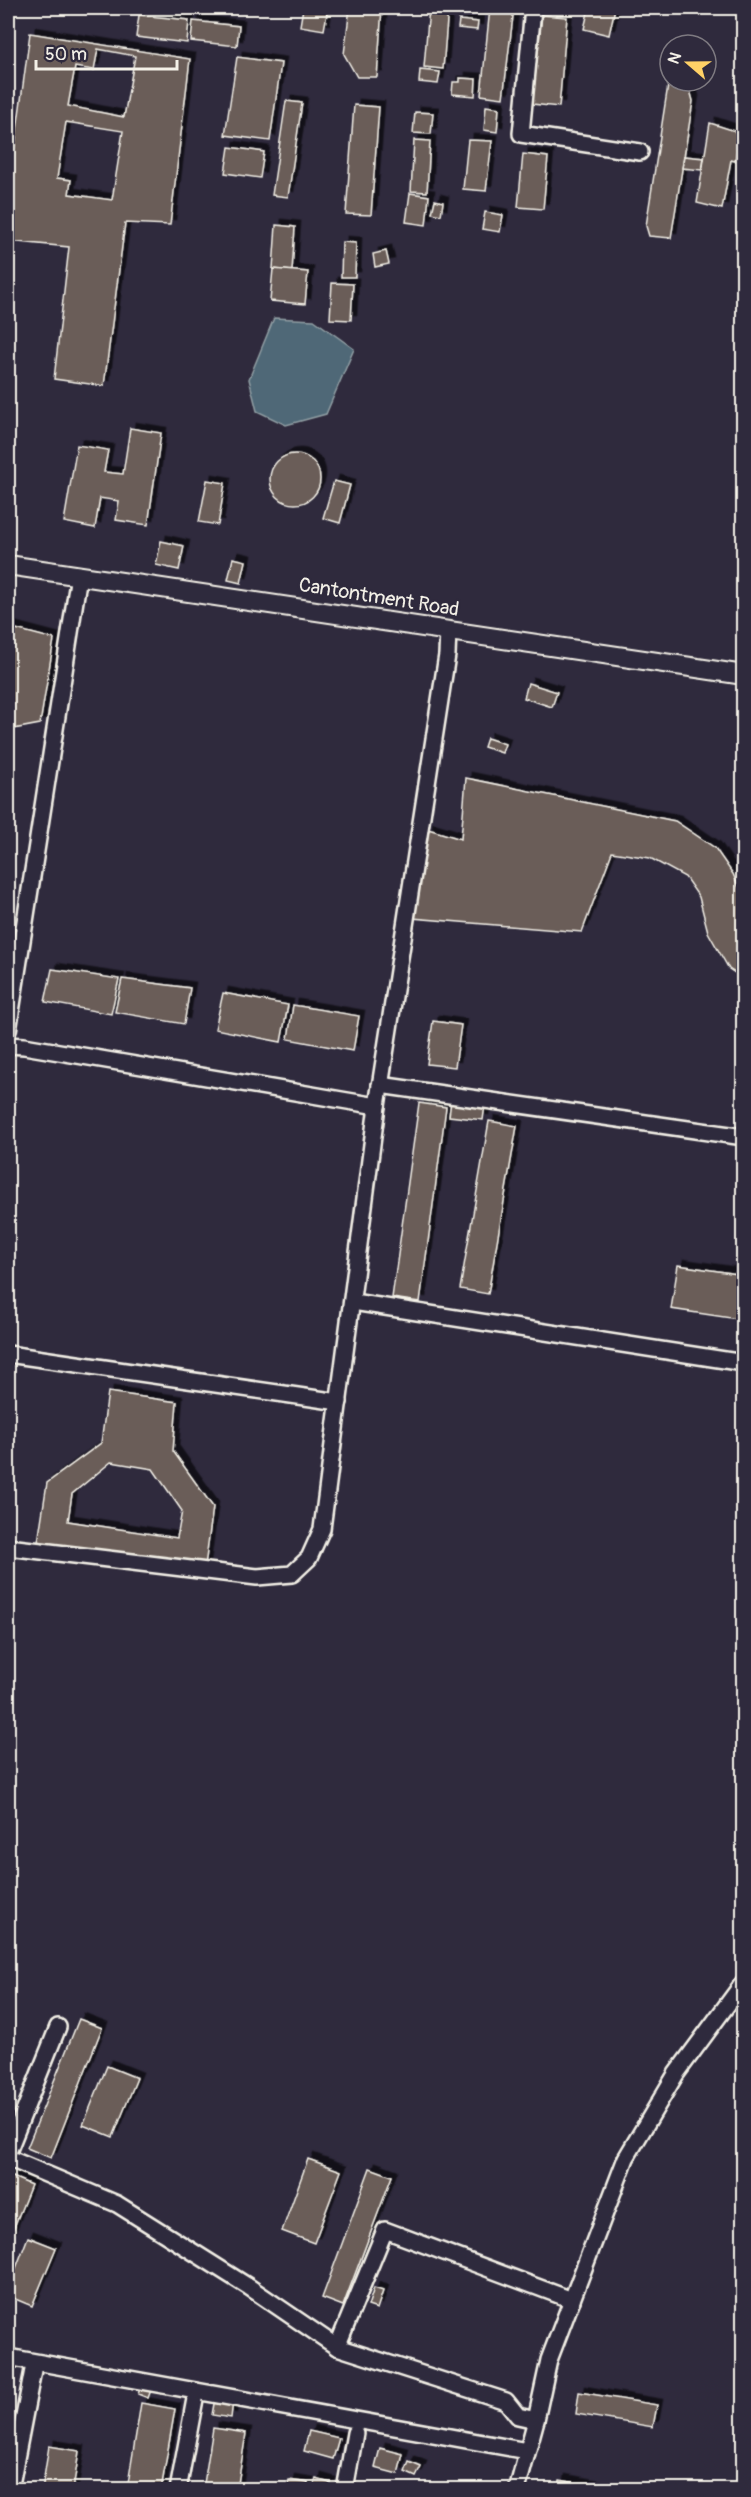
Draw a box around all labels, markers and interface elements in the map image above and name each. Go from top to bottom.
scale bar [36,33,177,71]
north arrow [658,33,718,93]
text: 50 m [45,43,87,66]
text: N [664,50,686,67]
street label: Cantontment Road [297,572,461,622]

